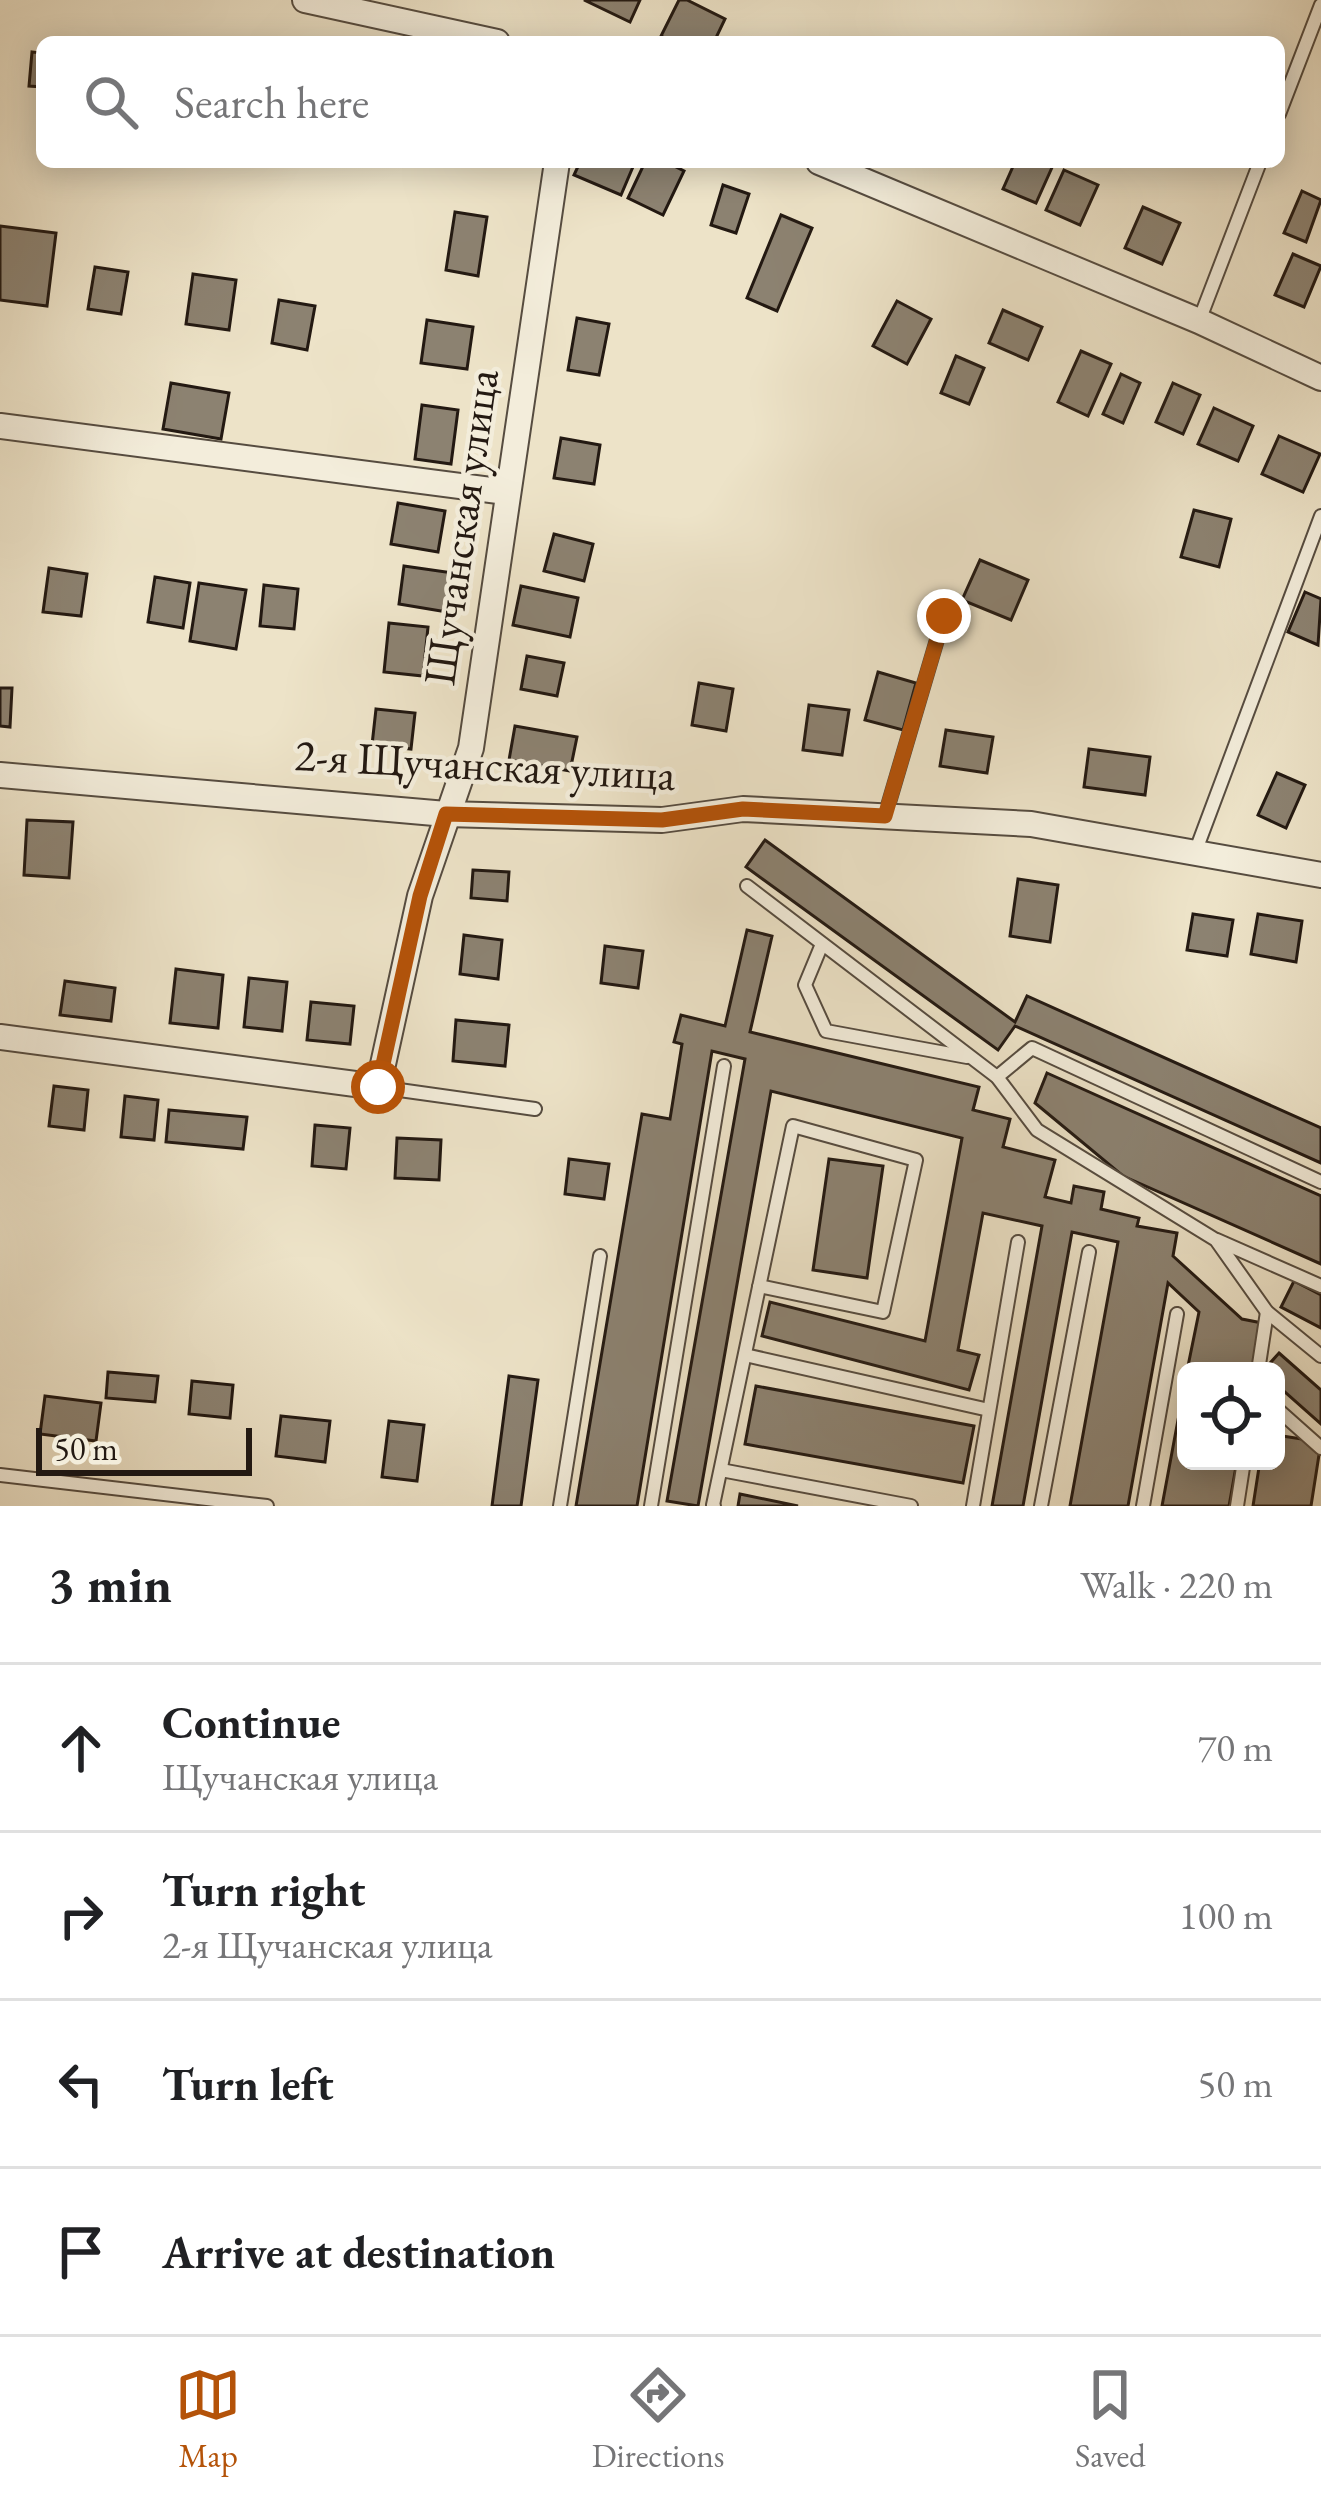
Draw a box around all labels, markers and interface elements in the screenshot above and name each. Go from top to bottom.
search box [36,36,1285,168]
icon: search [78,69,144,135]
text: Search here [174,73,369,131]
street label: Щучанская улица [409,365,511,689]
route end [917,589,971,643]
street label: 2-я Щучанская улица [293,725,677,803]
route start [351,1060,405,1114]
map controls [1177,1362,1285,1470]
button: locate [1177,1362,1285,1470]
scale bar [36,1422,252,1475]
text: 50 m [54,1427,118,1470]
text: 3 min [48,1551,172,1617]
text: Walk · 220 m [1080,1559,1273,1610]
text: Continue [162,1693,340,1751]
icon: ahead [48,1715,114,1781]
text: 70 m [1197,1722,1273,1773]
text: Щучанская улица [162,1751,438,1802]
text: Turn right [162,1861,365,1919]
icon: right [48,1883,114,1949]
text: 100 m [1179,1890,1273,1941]
text: 2-я Щучанская улица [162,1919,493,1970]
icon: left [48,2051,114,2117]
text: Turn left [162,2055,334,2113]
text: 50 m [1197,2058,1273,2109]
icon: arrive [48,2219,114,2285]
text: Arrive at destination [162,2223,555,2281]
tab: Map [175,2362,241,2477]
tab: Directions [592,2362,725,2477]
tab: Saved [1075,2362,1146,2477]

